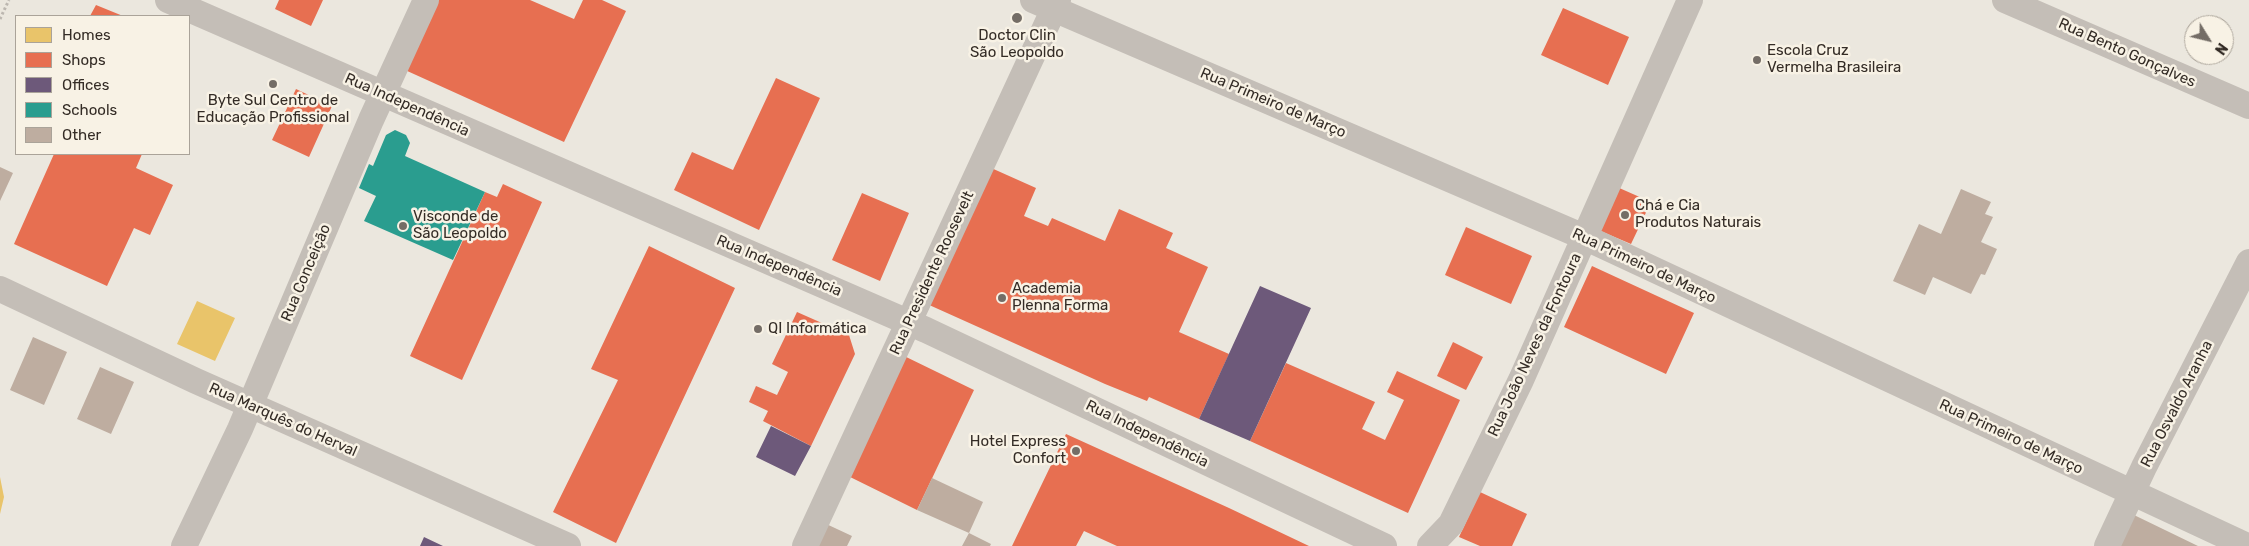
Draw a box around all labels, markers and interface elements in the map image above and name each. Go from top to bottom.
marker: Doctor Clin São Leopoldo [1010,11,1024,25]
legend [15,15,190,155]
street label: Rua Bento Gonçalves [2055,15,2199,91]
north arrow [2184,15,2234,65]
text: Homes [62,26,111,44]
place label: Doctor Clin São Leopoldo [970,27,1064,62]
text: N [2211,39,2231,58]
place label: Escola Cruz Vermelha Brasileira [1767,42,1901,77]
text: Shops [62,51,106,69]
marker: Escola Cruz Vermelha Brasileira [1751,54,1763,66]
street label: Rua Primeiro de Março [1197,64,1349,142]
street label: Rua Independência [342,69,472,141]
text: Offices [62,76,109,94]
marker: Byte Sul Centro de Educação Profissional [267,78,279,90]
place label: Byte Sul Centro de Educação Profissional [197,92,349,127]
text: Schools [62,101,117,119]
text: Other [62,126,101,144]
street label: Rua Presidente Roosevelt [886,188,978,358]
place label: Chá e Cia Produtos Naturais [1635,197,1761,232]
place label: Visconde de São Leopoldo [413,208,507,243]
marker: Chá e Cia Produtos Naturais [1619,209,1631,221]
marker: Visconde de São Leopoldo [397,220,409,232]
street label: Rua Conceição [277,222,335,324]
street label: Rua Primeiro de Março [1569,225,1719,307]
street label: Rua Independência [714,231,844,301]
street label: Rua João Neves da Fontoura [1485,250,1585,440]
place label: Academia Plenna Forma [1012,280,1108,315]
marker: Academia Plenna Forma [996,292,1008,304]
place label: QI Informática [768,320,867,338]
marker: QI Informática [752,323,764,335]
street label: Rua Osvaldo Aranha [2137,338,2217,470]
street label: Rua Marquês do Herval [206,379,360,461]
street label: Rua Independência [1083,396,1211,472]
street label: Rua Primeiro de Março [1936,396,2086,478]
place label: Hotel Express Confort [970,433,1066,468]
marker: Hotel Express Confort [1070,445,1082,457]

